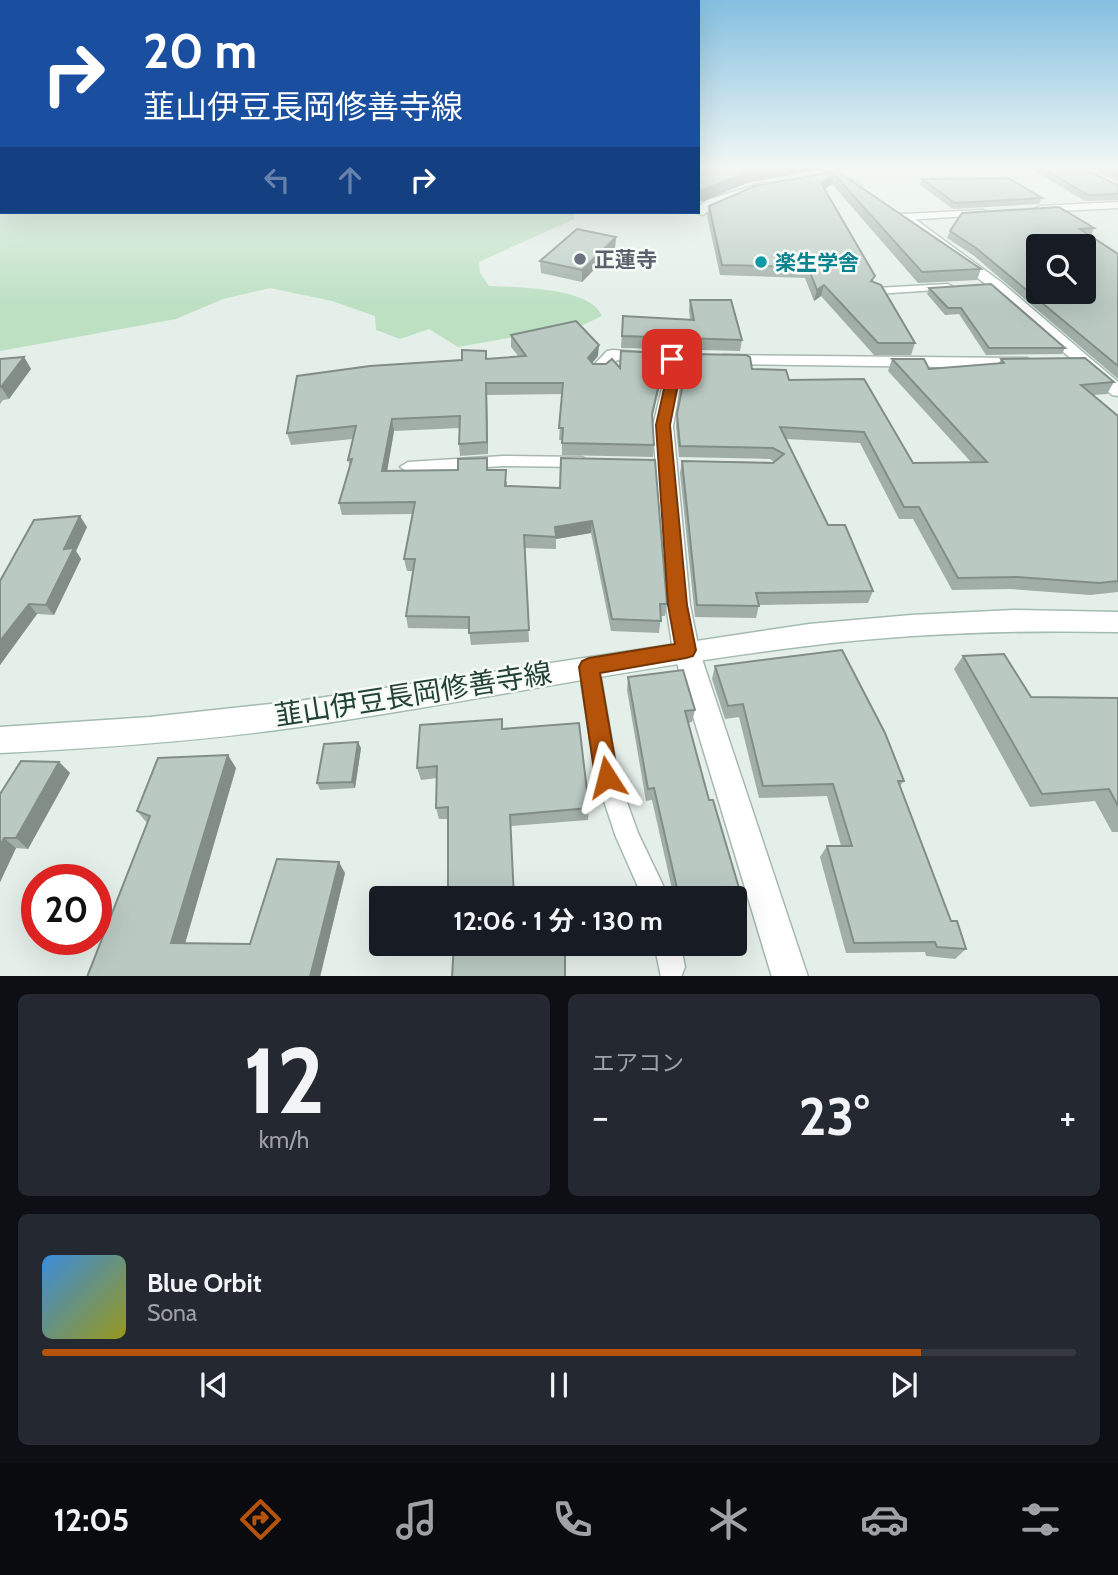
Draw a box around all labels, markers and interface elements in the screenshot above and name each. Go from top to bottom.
text: 20 m [143,21,257,80]
icon: right [28,28,119,119]
text: 韮山伊豆長岡修善寺線 [143,87,463,126]
icon: left [258,161,296,199]
icon: ahead [331,161,369,199]
icon: right [404,161,442,199]
map controls [1026,234,1096,304]
button: search [1026,234,1096,304]
place label: 正蓮寺 [594,247,657,272]
place label: 楽生学舎 [775,250,859,275]
marker: 正蓮寺 [572,251,588,267]
marker: 楽生学舎 [753,254,769,270]
pin [642,329,702,389]
icon: arrive [653,340,691,378]
street label: 韮山伊豆長岡修善寺線 [272,655,554,733]
position arrow [570,740,644,814]
speed limit sign: 20 [21,864,112,955]
text: 12:06 · 1 分 · 130 m [453,905,663,937]
text: 12 [243,1025,325,1136]
text: エアコン [592,1049,684,1077]
text: 23° [799,1085,869,1148]
text: − [592,1093,609,1140]
text: + [1059,1093,1076,1140]
text: km/h [259,1126,309,1154]
text: Blue Orbit [147,1267,262,1299]
text: Sona [147,1299,197,1327]
icon: previous [195,1366,233,1404]
icon: pause [540,1366,578,1404]
icon: next [885,1366,923,1404]
icon: directions [236,1495,285,1544]
icon: music [392,1495,441,1544]
icon: phone [548,1495,597,1544]
icon: climate [704,1495,753,1544]
icon: car [860,1495,909,1544]
icon: filters [1016,1495,1065,1544]
text: 12:05 [53,1500,129,1539]

